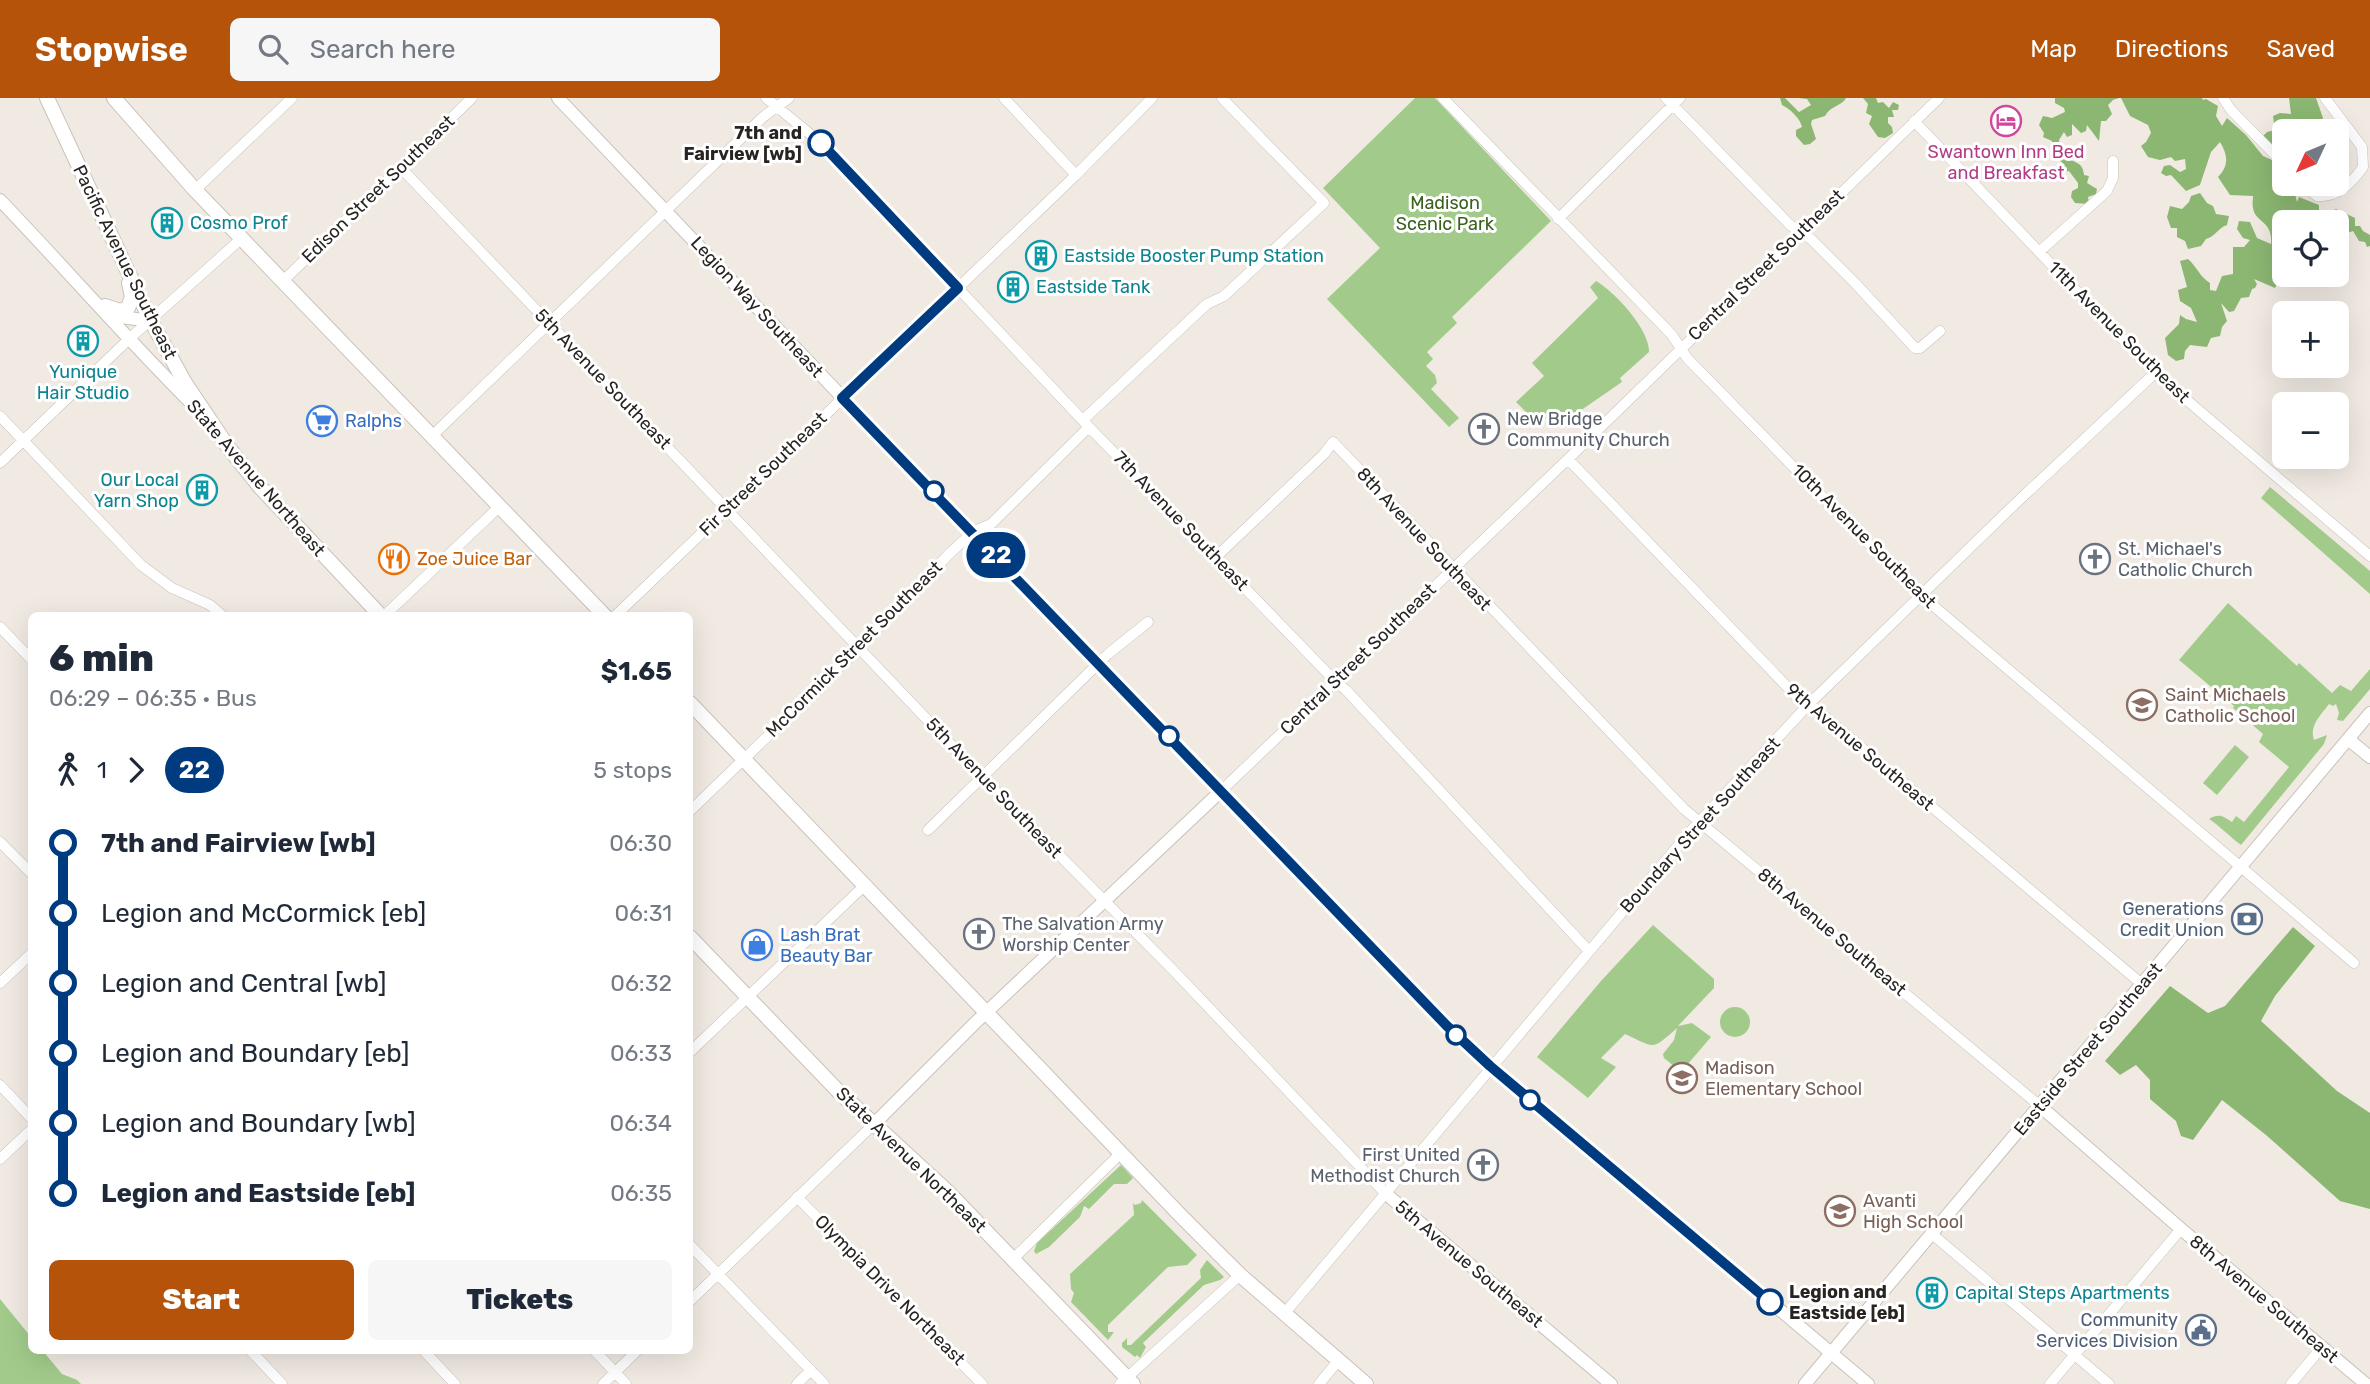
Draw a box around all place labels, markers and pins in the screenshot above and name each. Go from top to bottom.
hotel icon: Swantown Inn Bed and Breakfast [1989,104,2023,138]
place label: 7th and Fairview [wb] [684,122,802,165]
marker: 7th and Fairview [wb] [808,130,834,156]
place label: Swantown Inn Bed and Breakfast [1928,141,2084,184]
building icon: Cosmo Prof [150,206,184,240]
place label: Cosmo Prof [190,212,288,234]
building icon: Eastside Booster Pump Station [1024,239,1058,273]
place label: Eastside Booster Pump Station [1064,245,1324,267]
building icon: Eastside Tank [996,270,1030,304]
place label: Eastside Tank [1036,276,1151,298]
building icon: Yunique Hair Studio [66,324,100,358]
place label: Yunique Hair Studio [37,361,129,404]
supermarket icon: Ralphs [305,404,339,438]
place label: New Bridge Community Church [1507,408,1670,451]
place label: Ralphs [345,410,402,432]
church icon: New Bridge Community Church [1467,412,1501,446]
place label: Our Local Yarn Shop [94,469,179,512]
building icon: Our Local Yarn Shop [185,473,219,507]
unlabelled marker [924,481,944,501]
place label: St. Michael's Catholic Church [2118,538,2253,581]
restaurant icon: Zoe Juice Bar [377,542,411,576]
church icon: St. Michael's Catholic Church [2078,542,2112,576]
place label: Zoe Juice Bar [417,548,532,570]
place label: Saint Michaels Catholic School [2165,684,2295,727]
school or university icon: Saint Michaels Catholic School [2125,688,2159,722]
unlabelled marker [1159,726,1179,746]
place label: Generations Credit Union [2120,898,2224,941]
bank icon: Generations Credit Union [2230,902,2264,936]
place label: The Salvation Army Worship Center [1002,913,1164,956]
church icon: The Salvation Army Worship Center [962,917,996,951]
place label: Lash Brat Beauty Bar [780,924,873,967]
shop icon: Lash Brat Beauty Bar [740,928,774,962]
unlabelled marker [1446,1025,1466,1045]
place label: Madison Elementary School [1705,1057,1862,1100]
school or university icon: Madison Elementary School [1665,1061,1699,1095]
unlabelled marker [1520,1090,1540,1110]
place label: First United Methodist Church [1310,1144,1460,1187]
church icon: First United Methodist Church [1466,1148,1500,1182]
place label: Avanti High School [1863,1190,1963,1233]
school or university icon: Avanti High School [1823,1194,1857,1228]
building icon: Capital Steps Apartments [1915,1276,1949,1310]
place label: Legion and Eastside [eb] [1789,1281,1905,1324]
place label: Capital Steps Apartments [1955,1282,2170,1304]
marker: Legion and Eastside [eb] [1757,1289,1783,1315]
place label: Community Services Division [2036,1309,2178,1352]
public building icon: Community Services Division [2184,1313,2218,1347]

